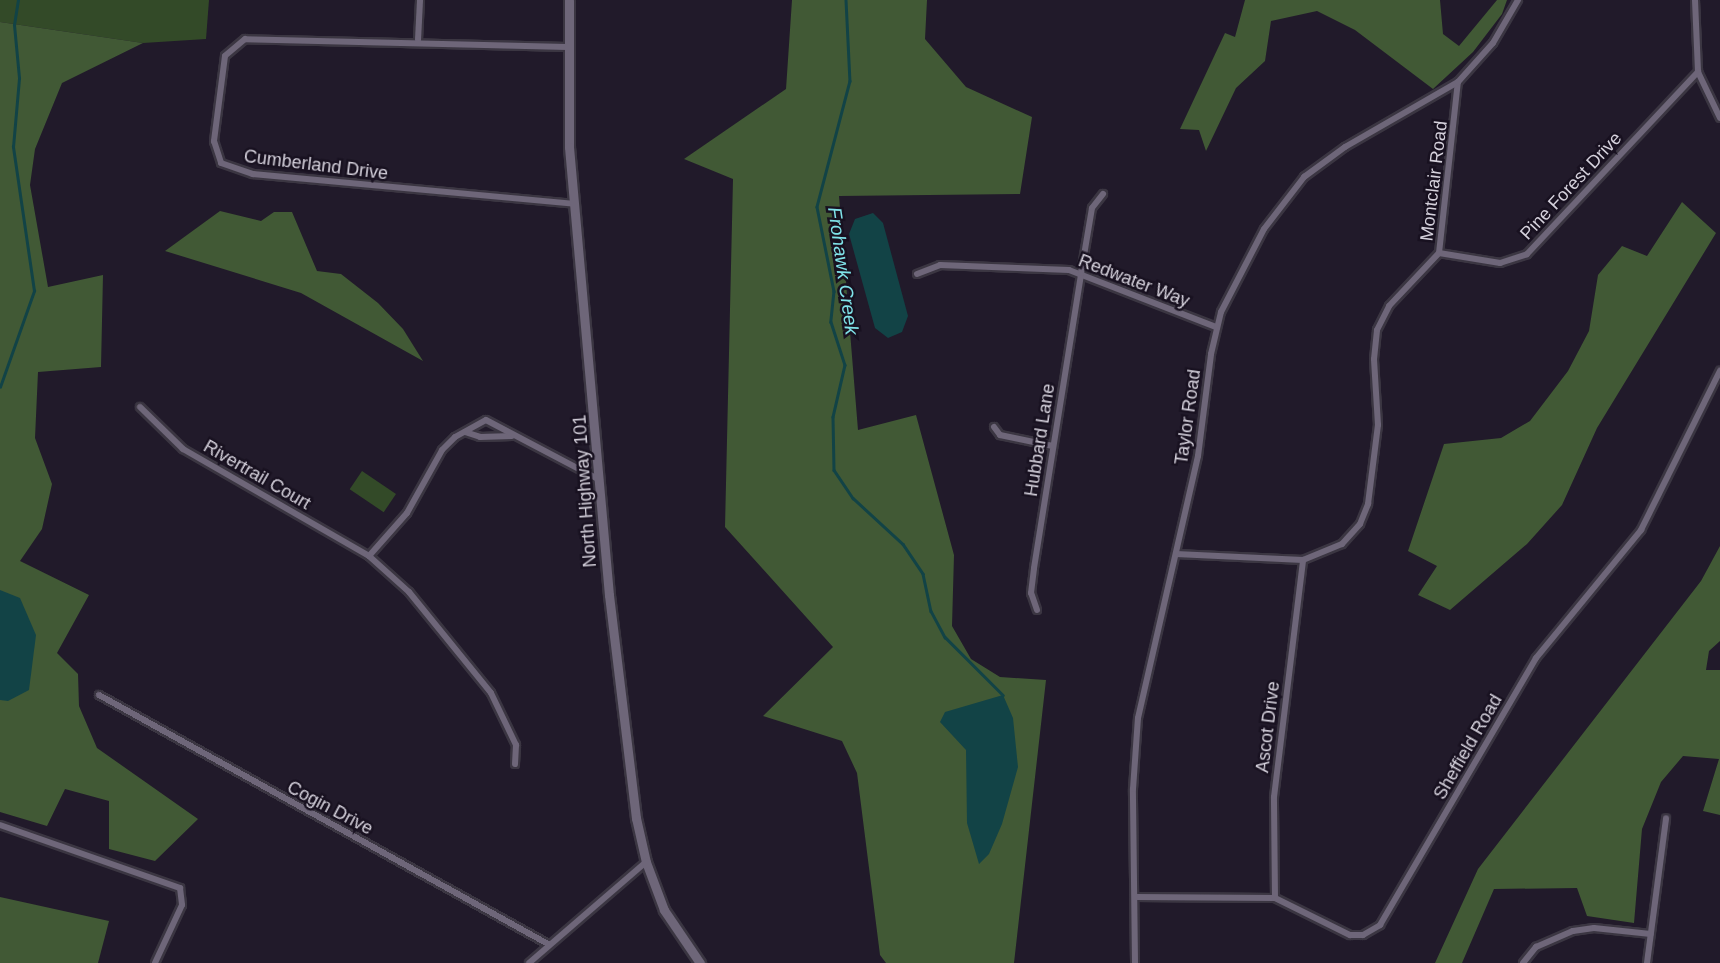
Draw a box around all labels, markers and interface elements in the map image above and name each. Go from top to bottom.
street label: Montclair Road [1416,120,1452,242]
street label: Pine Forest Drive [1516,128,1626,244]
street label: Cumberland Drive [243,145,389,185]
water label: Frohawk Creek [823,206,863,336]
street label: Redwater Way [1075,250,1193,312]
street label: Taylor Road [1171,368,1205,466]
street label: Hubbard Lane [1020,382,1060,498]
street label: North Highway 101 [569,414,601,568]
street label: Rivertrail Court [200,436,314,514]
street label: Ascot Drive [1252,680,1284,774]
street label: Sheffield Road [1429,691,1507,803]
street label: Cogin Drive [283,776,377,840]

